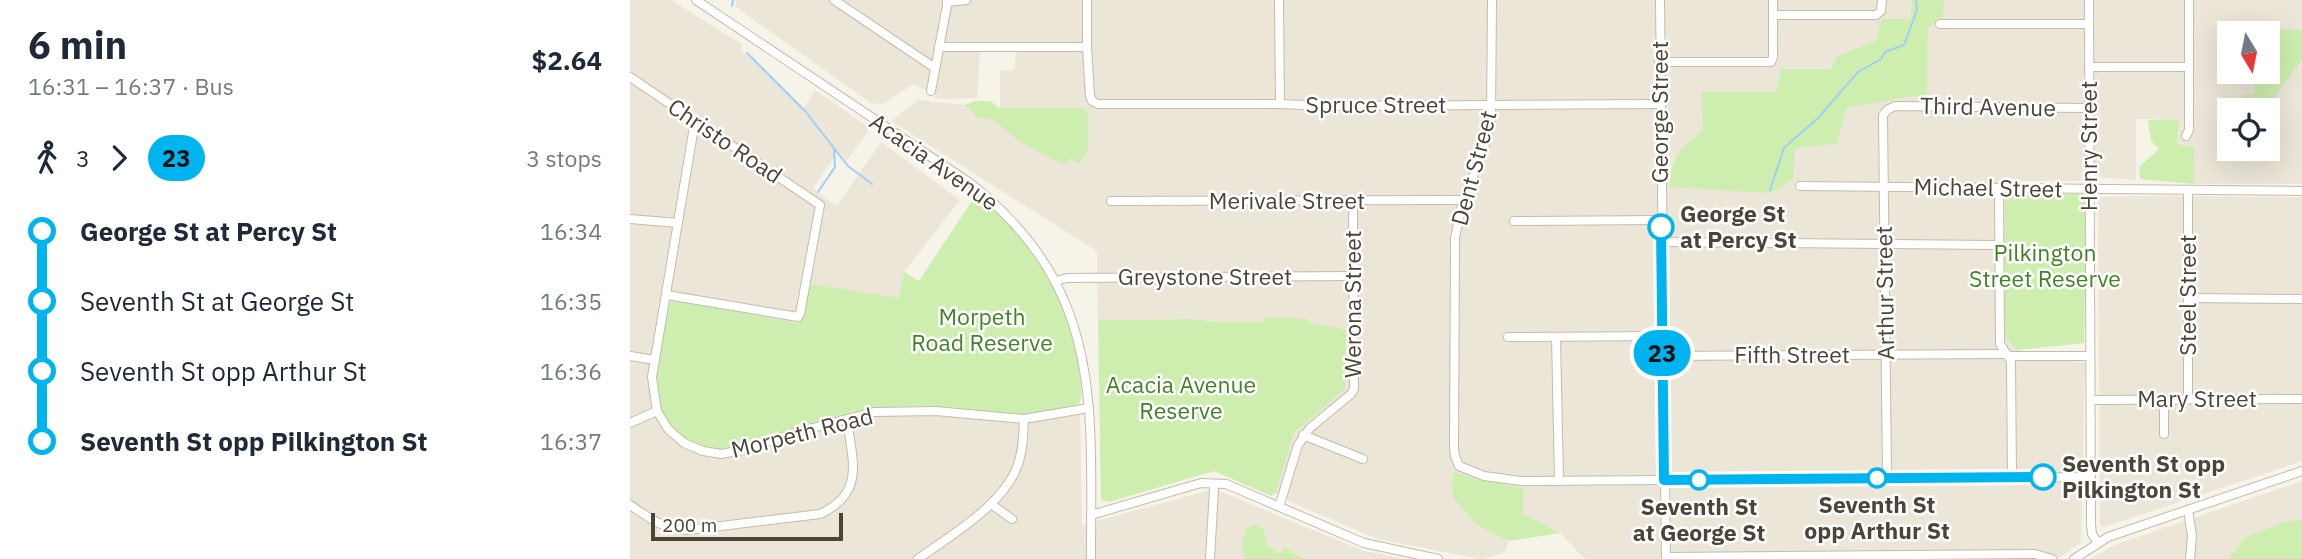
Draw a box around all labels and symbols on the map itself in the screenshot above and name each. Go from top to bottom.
north arrow [2217,21,2280,84]
street label: George Street [1644,41,1674,183]
street label: Henry Street [2073,81,2103,211]
street label: Spruce Street [1306,89,1446,119]
street label: Third Avenue [1920,90,2056,122]
street label: Christo Road [663,91,789,189]
street label: Acacia Avenue [864,106,1005,217]
street label: Dent Street [1443,107,1503,228]
street label: Michael Street [1913,171,2063,203]
street label: Merivale Street [1209,185,1365,215]
place label: George St at Percy St [1680,198,1797,254]
marker: George St at Percy St [1648,214,1674,240]
street label: Arthur Street [1868,226,1900,360]
street label: Werona Street [1337,230,1367,378]
street label: Steel Street [2172,234,2202,356]
park label: Pilkington Street Reserve [1969,237,2121,293]
street label: Greystone Street [1118,261,1292,291]
park label: Morpeth Road Reserve [911,301,1053,357]
line badge: 23 [1630,330,1694,376]
street label: Fifth Street [1734,339,1850,369]
park label: Acacia Avenue Reserve [1106,369,1256,425]
street label: Mary Street [2137,383,2257,413]
street label: Morpeth Road [728,400,876,464]
place label: Seventh St opp Pilkington St [2062,448,2225,504]
marker: Seventh St opp Pilkington St [2030,464,2056,490]
marker: Seventh St opp Arthur St [1867,468,1887,488]
marker: Seventh St at George St [1689,470,1709,490]
place label: Seventh St opp Arthur St [1804,489,1950,545]
place label: Seventh St at George St [1633,491,1765,547]
scale bar [651,510,844,542]

